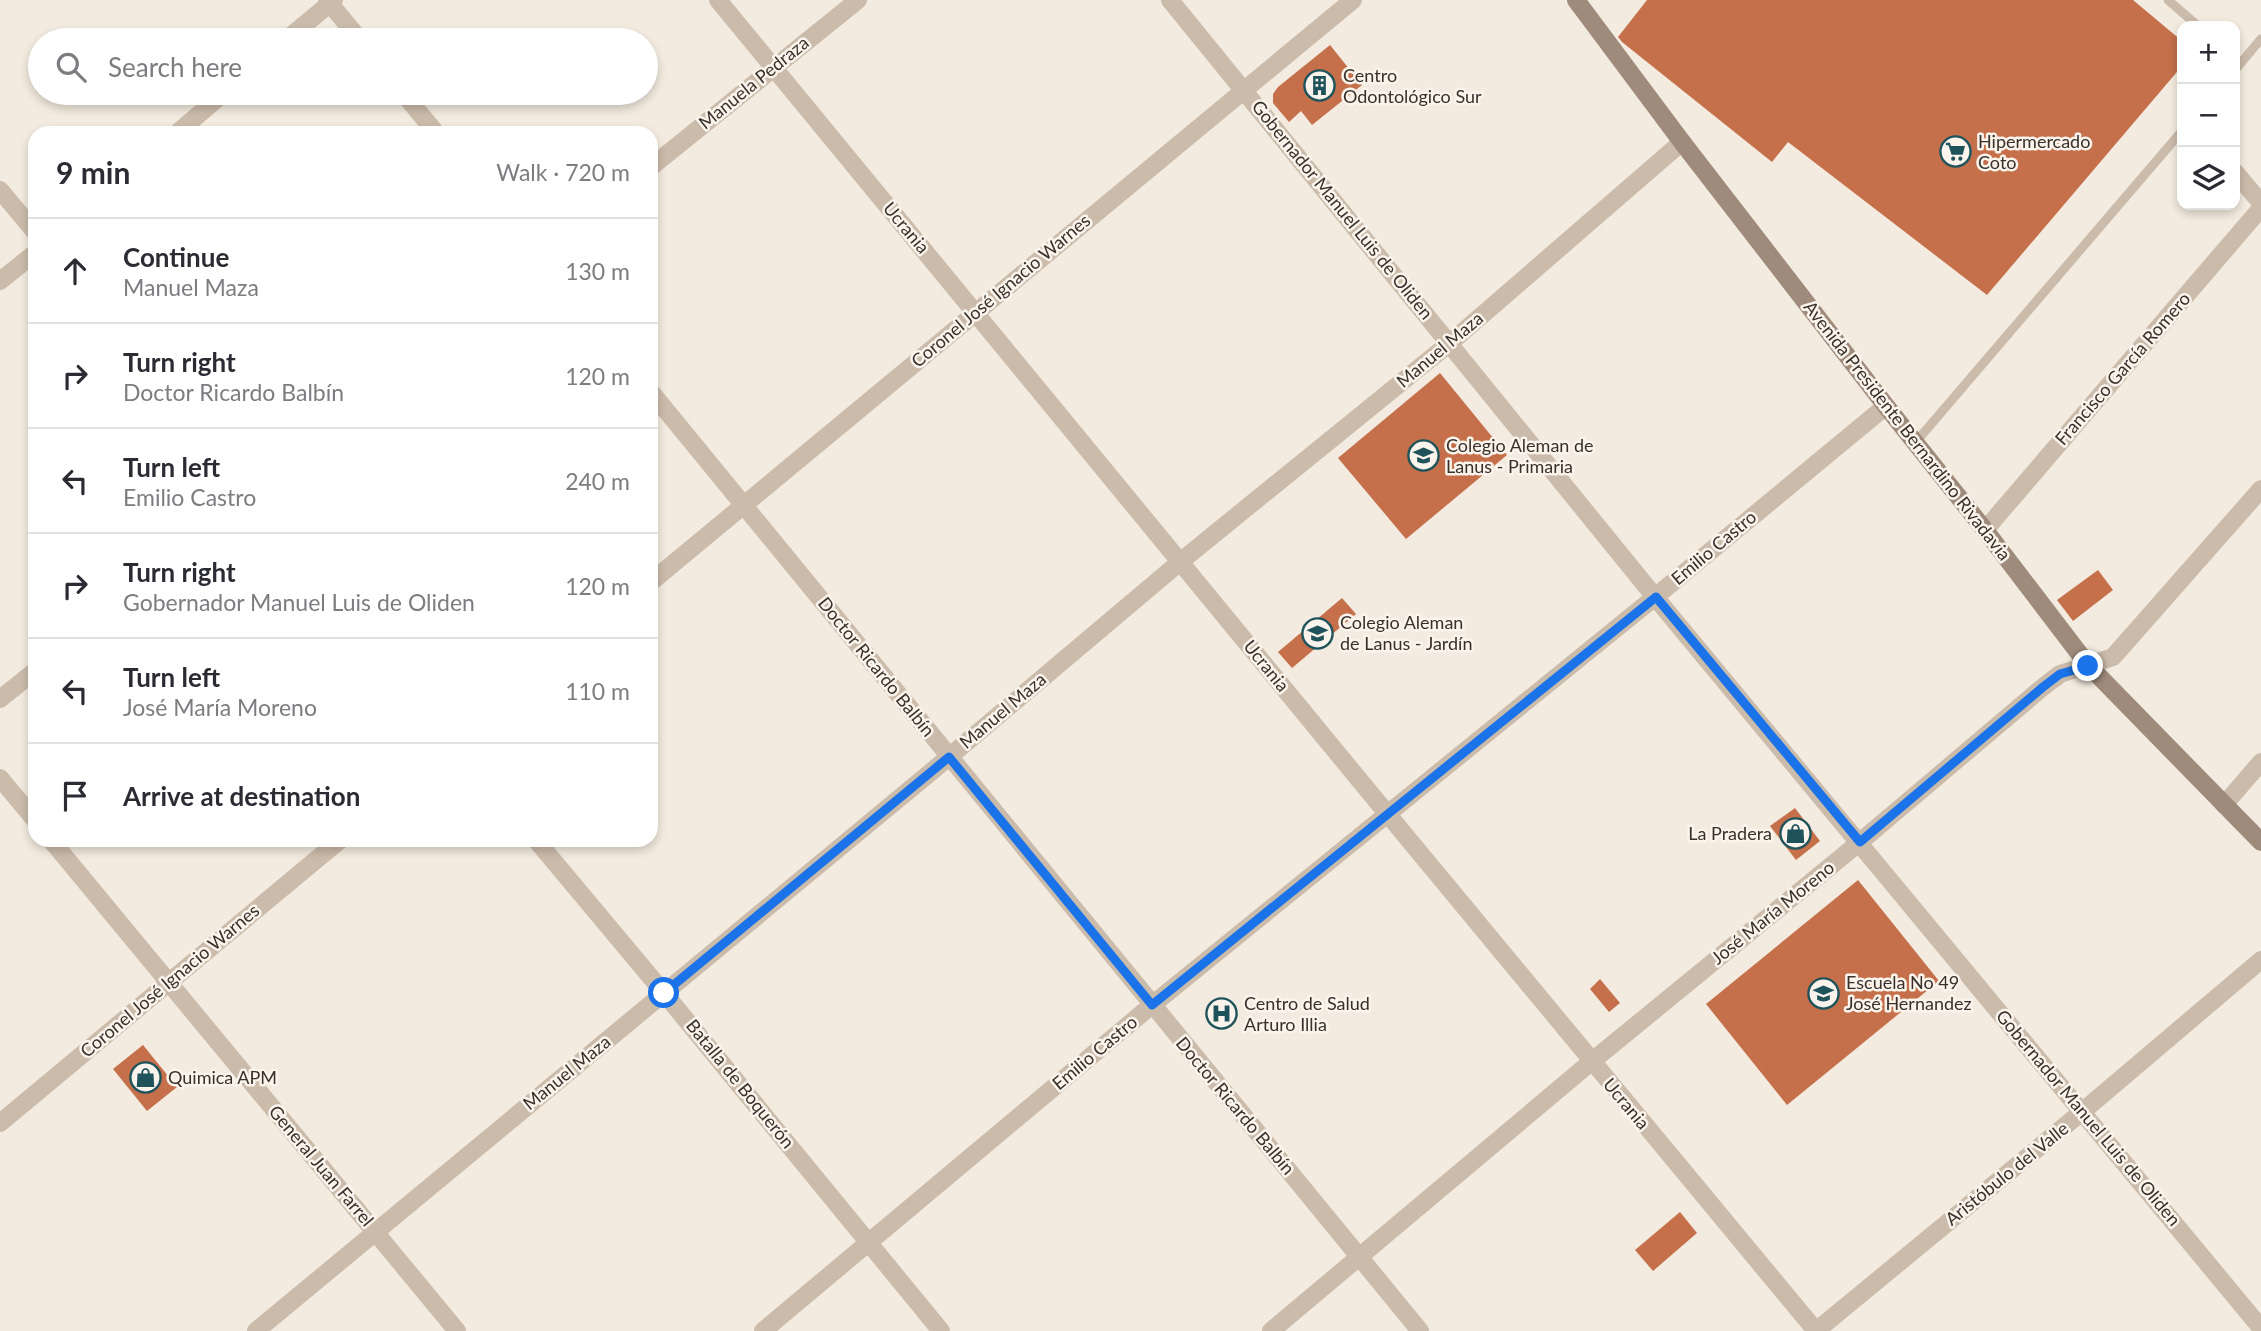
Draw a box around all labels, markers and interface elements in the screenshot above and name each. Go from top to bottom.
map controls [2177,21,2240,210]
button: + [2177,21,2240,84]
search box [28,28,658,105]
street label: Manuela Pedraza [694,31,813,133]
icon: search [52,48,90,86]
text: Search here [108,51,242,83]
place label: Centro Odontológico Sur [1343,64,1482,107]
building icon: Centro Odontológico Sur [1303,69,1337,103]
button: − [2177,84,2240,147]
street label: Gobernador Manuel Luis de Oliden [1248,95,1438,323]
place label: Hipermercado Coto [1978,130,2090,173]
supermarket icon: Hipermercado Coto [1938,135,1972,169]
button: layers [2177,147,2240,210]
text: 9 min [56,154,130,190]
text: Walk · 720 m [496,158,630,186]
street label: Ucrania [879,197,935,257]
street label: Coronel José Ignacio Warnes [906,209,1094,372]
text: Continue [123,241,229,273]
icon: ahead [56,252,94,290]
text: 130 m [565,257,630,285]
text: Manuel Maza [123,273,259,301]
street label: Francisco García Romero [2050,288,2195,449]
street label: Avenida Presidente Bernardino Rivadavia [1800,296,2016,565]
street label: Manuel Maza [1392,307,1487,392]
text: Turn right [123,346,236,378]
icon: right [56,357,94,395]
text: 120 m [565,362,630,390]
text: Doctor Ricardo Balbín [123,378,344,406]
place label: Colegio Aleman de Lanus - Primaria [1446,434,1594,477]
school or university icon: Colegio Aleman de Lanus - Primaria [1406,439,1440,473]
text: Turn left [123,451,220,483]
icon: left [56,462,94,500]
text: 240 m [565,467,630,495]
text: Emilio Castro [123,483,256,511]
street label: Emilio Castro [1666,505,1760,589]
text: Turn right [123,556,236,588]
icon: right [56,567,94,605]
text: 120 m [565,572,630,600]
text: Gobernador Manuel Luis de Oliden [123,588,475,616]
street label: Doctor Ricardo Balbín [814,592,940,741]
place label: Colegio Aleman de Lanus - Jardín [1340,611,1472,654]
school or university icon: Colegio Aleman de Lanus - Jardín [1300,616,1334,650]
street label: Ucrania [1239,635,1294,696]
route end [2072,650,2103,681]
text: Turn left [123,661,220,693]
street label: Manuel Maza [955,668,1050,753]
icon: left [56,672,94,710]
text: 110 m [565,677,630,705]
text: José María Moreno [123,693,317,721]
icon: arrive [56,777,94,815]
text: Arrive at destination [123,780,360,812]
shop icon: La Pradera [1778,817,1812,851]
place label: La Pradera [1688,822,1772,844]
street label: José María Moreno [1706,856,1838,969]
street label: Coronel José Ignacio Warnes [75,899,263,1062]
place label: Escuela No 49 José Hernandez [1846,971,1972,1014]
school or university icon: Escuela No 49 José Hernandez [1806,976,1840,1010]
route start [648,977,679,1008]
place label: Centro de Salud Arturo Illia [1244,992,1370,1035]
hospital icon: Centro de Salud Arturo Illia [1204,997,1238,1031]
street label: Gobernador Manuel Luis de Oliden [1992,1005,2186,1230]
street label: Emilio Castro [1047,1010,1141,1094]
street label: Batalla de Boquerón [682,1014,800,1152]
street label: Manuel Maza [518,1030,615,1114]
street label: Doctor Ricardo Balbín [1172,1032,1300,1179]
shop icon: Quimica APM [128,1061,162,1095]
place label: Quimica APM [168,1066,277,1088]
street label: Ucrania [1599,1073,1655,1133]
street label: General Juan Farrel [265,1100,379,1230]
street label: Aristóbulo del Valle [1940,1117,2072,1230]

